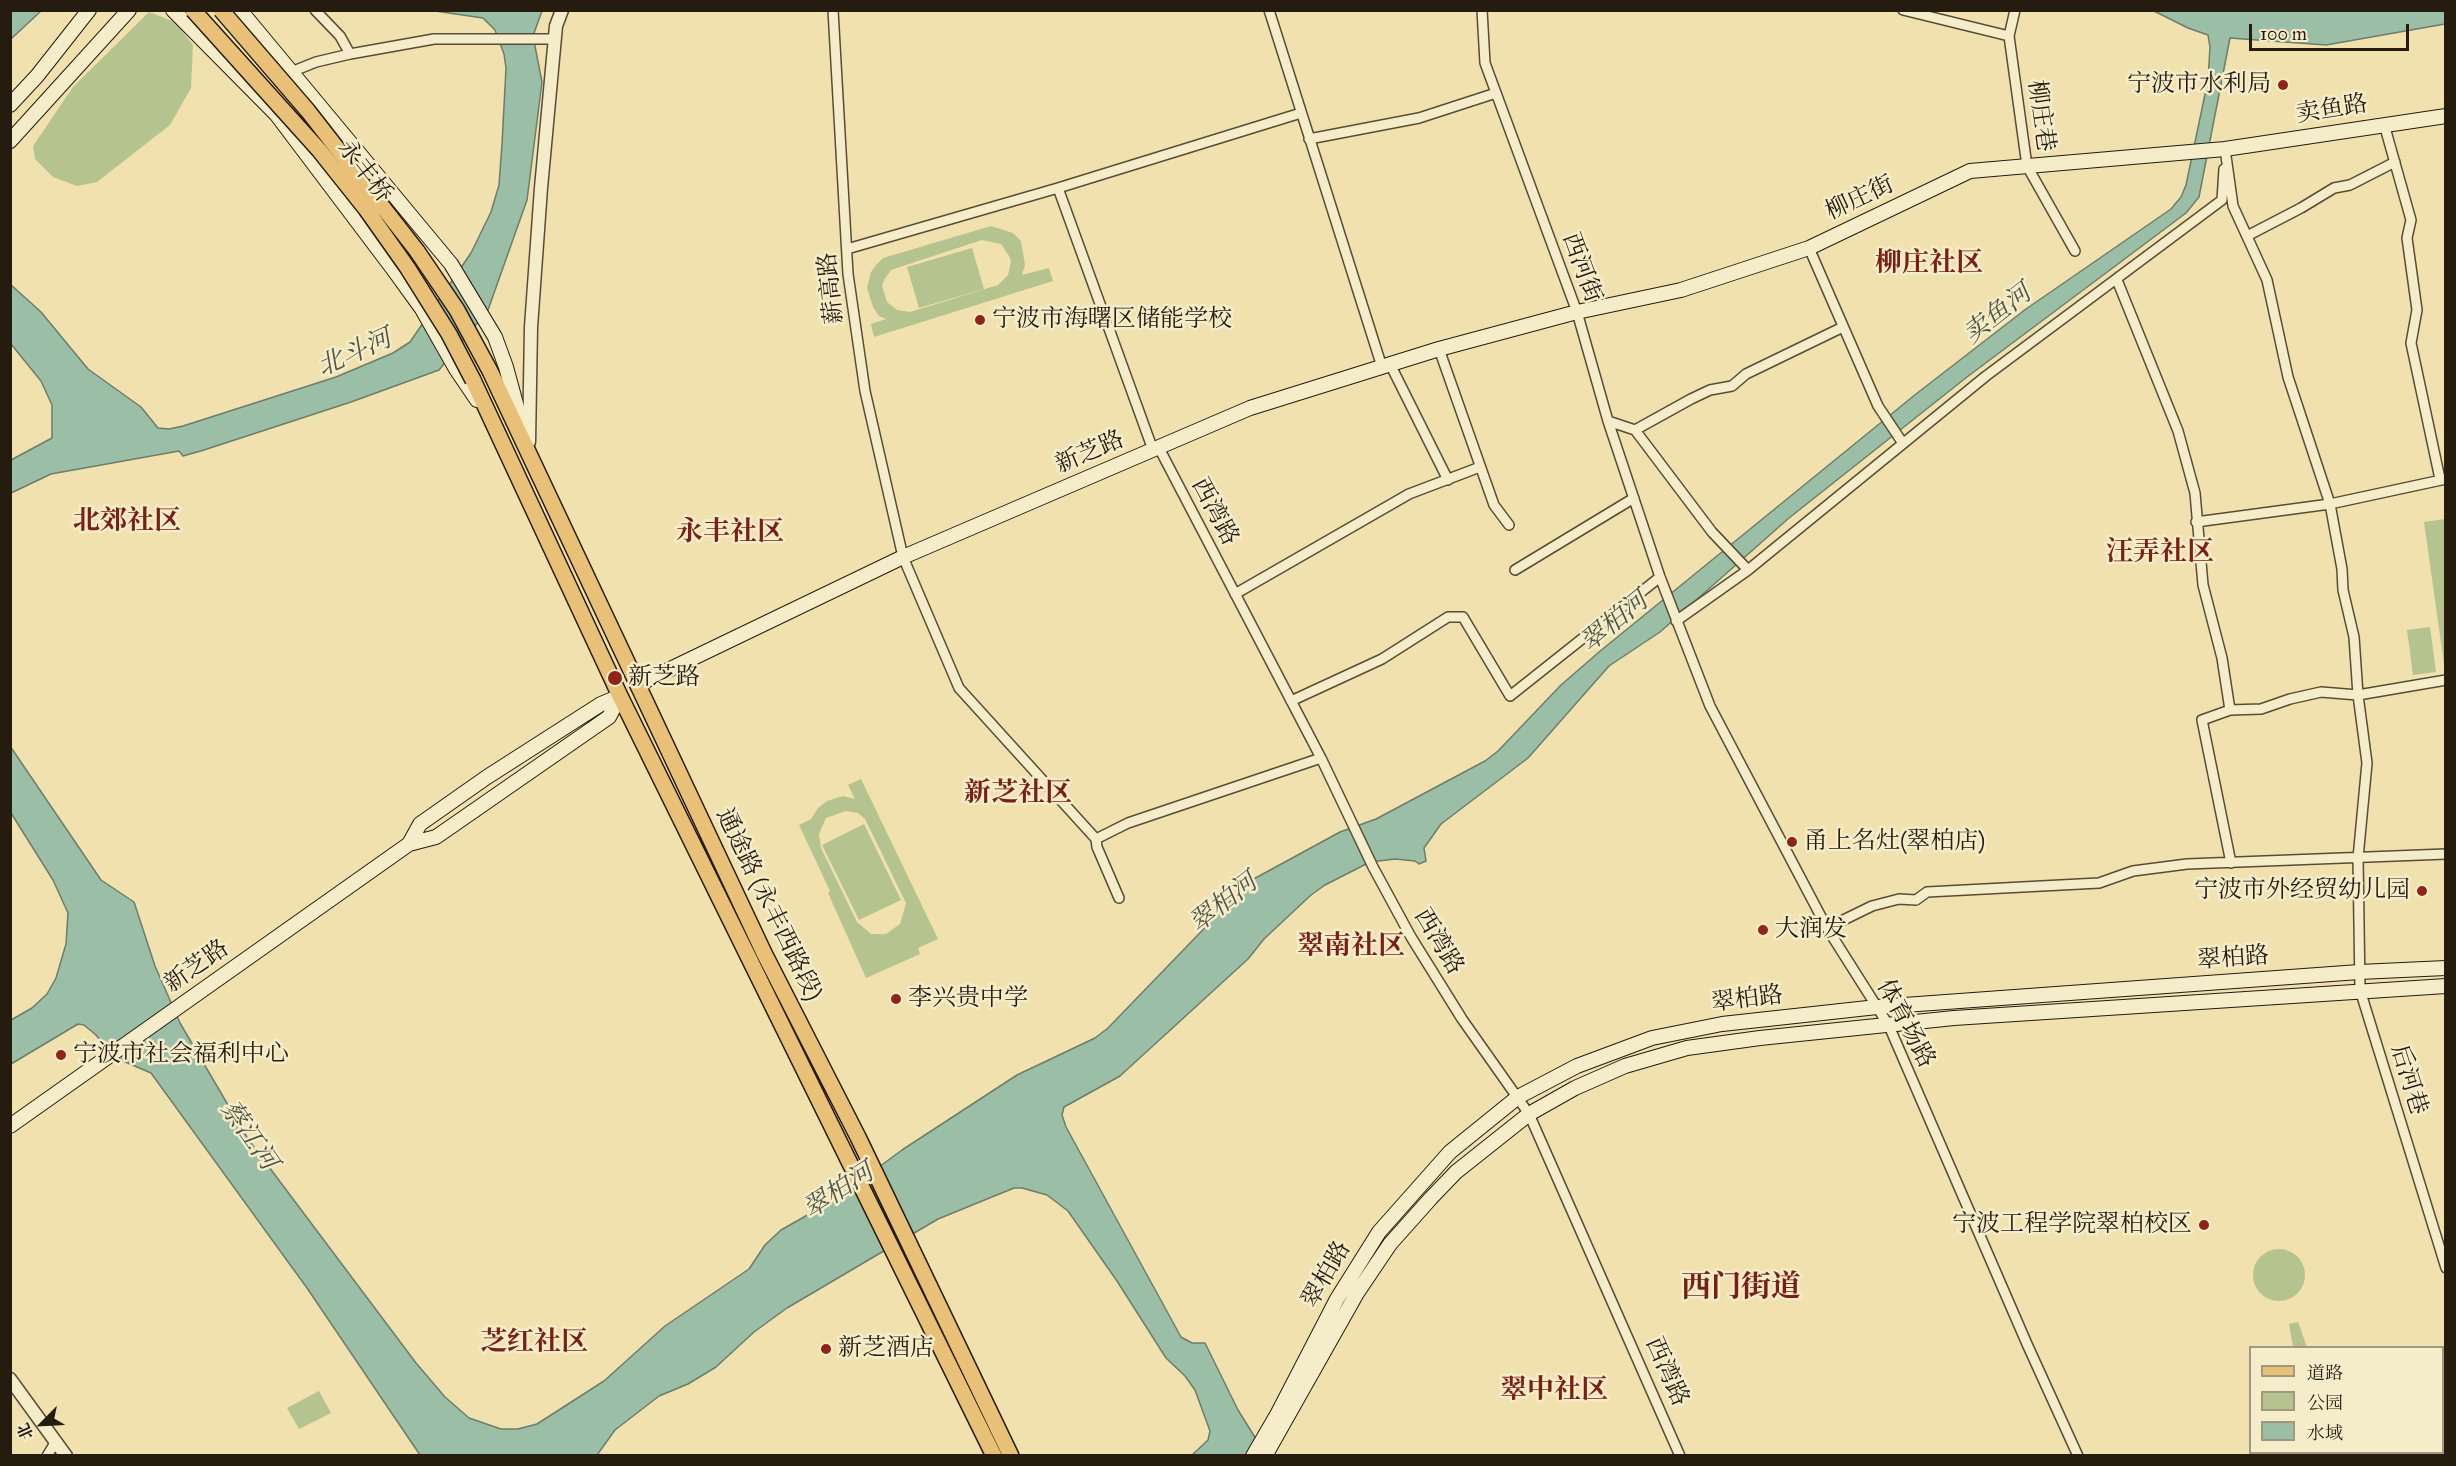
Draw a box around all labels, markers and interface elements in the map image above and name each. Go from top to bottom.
scale bar [2252,12,2412,50]
text: 100 m [2260,23,2307,45]
place label: 宁波市水利局 [2127,71,2271,99]
street label: 柳庄巷 [2021,78,2059,154]
marker: 宁波市水利局 [2276,78,2290,92]
street label: 卖鱼路 [2294,90,2370,130]
street label: 永丰桥 [330,135,398,209]
street label: 柳庄街 [1821,171,1899,227]
street label: 西河街 [1555,229,1607,307]
district label: 柳庄社区 [1875,248,1983,280]
street label: 薪高路 [814,251,850,325]
water label: 卖鱼河 [1958,279,2038,351]
place label: 宁波市海曙区储能学校 [992,306,1232,334]
marker: 宁波市海曙区储能学校 [973,313,987,327]
water label: 北斗河 [313,324,397,384]
street label: 新芝路 [1051,426,1129,480]
street label: 西湾路 [1184,473,1244,551]
district label: 北郊社区 [73,506,181,538]
district label: 永丰社区 [676,517,784,549]
district label: 汪弄社区 [2106,537,2214,569]
water label: 翠柏河 [1575,586,1655,660]
place label: 新芝路 [628,664,700,692]
marker: 新芝路 [606,669,624,687]
district label: 新芝社区 [964,778,1072,810]
street label: 通途路 (永丰西路段) [709,804,827,1006]
place label: 甬上名灶(翠柏店) [1804,828,1985,856]
marker: 甬上名灶(翠柏店) [1785,835,1799,849]
water label: 翠柏河 [1184,868,1264,940]
place label: 宁波市外经贸幼儿园 [2194,877,2410,905]
marker: 宁波市外经贸幼儿园 [2415,884,2429,898]
street label: 西湾路 [1407,904,1469,980]
place label: 大润发 [1775,916,1847,944]
marker: 大润发 [1756,923,1770,937]
district label: 翠南社区 [1297,931,1405,963]
street label: 新芝路 [159,935,235,999]
street label: 翠柏路 [2196,942,2270,976]
street label: 体育场路 [1870,975,1940,1073]
street label: 翠柏路 [1710,981,1784,1019]
place label: 李兴贵中学 [908,985,1028,1013]
marker: 李兴贵中学 [889,992,903,1006]
place label: 宁波市社会福利中心 [73,1041,289,1069]
street label: 后河巷 [2384,1041,2432,1119]
marker: 宁波市社会福利中心 [54,1048,68,1062]
water label: 蔡江河 [213,1095,283,1177]
water label: 翠柏河 [798,1158,880,1226]
place label: 宁波工程学院翠柏校区 [1952,1211,2192,1239]
marker: 宁波工程学院翠柏校区 [2197,1218,2211,1232]
street label: 翠柏路 [1297,1237,1357,1313]
district label: 西门街道 [1681,1271,1801,1307]
district label: 芝红社区 [480,1327,588,1359]
street label: 西湾路 [1638,1333,1694,1411]
place label: 新芝酒店 [838,1335,934,1363]
marker: 新芝酒店 [819,1342,833,1356]
legend [2249,1346,2444,1454]
text: 道路 [2307,1362,2343,1384]
district label: 翠中社区 [1500,1375,1608,1407]
text: 公园 [2307,1392,2343,1414]
north arrow [12,1394,72,1454]
text: 北 [13,1420,37,1443]
text: 水域 [2307,1422,2343,1444]

